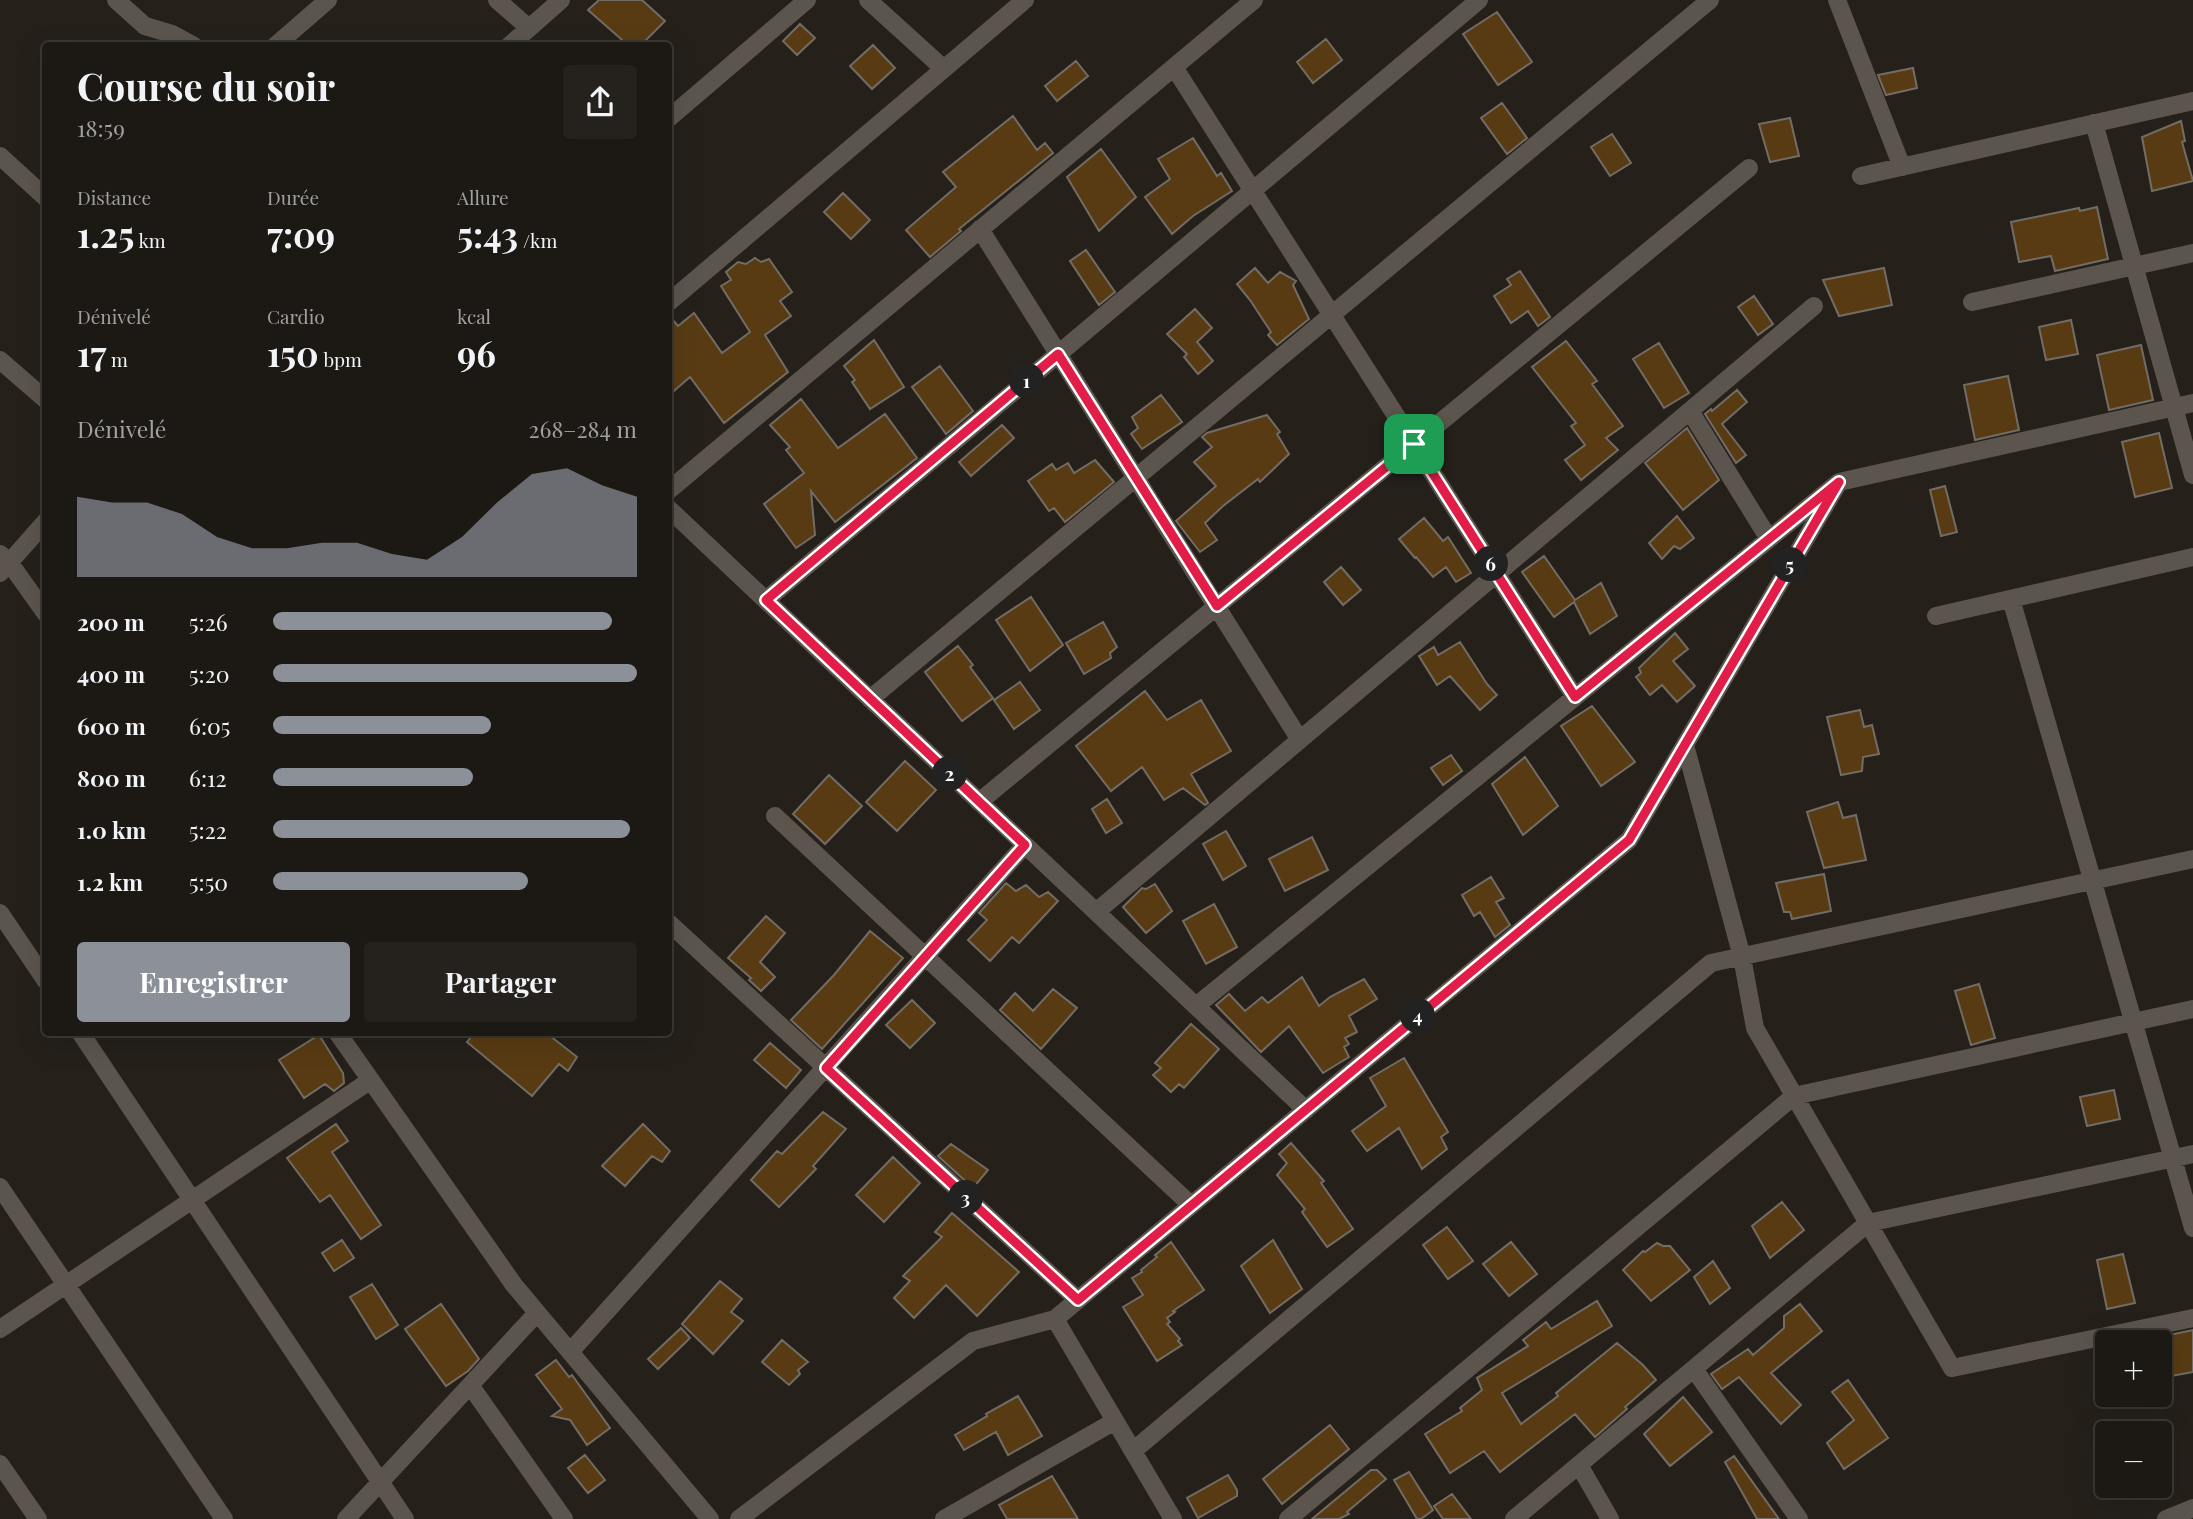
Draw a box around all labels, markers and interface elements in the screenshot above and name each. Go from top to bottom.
text: Course du soir [77,60,335,111]
button: share [563,65,637,139]
text: 18:59 [77,112,125,143]
text: Distance [77,184,151,210]
text: Durée [267,184,319,210]
text: Allure [457,184,509,210]
text: 1.25 [77,210,134,257]
text: 7:09 [267,210,335,257]
text: 5:43 [457,210,518,257]
text: km [134,227,166,253]
text: /km [518,227,557,253]
text: Dénivelé [77,303,151,329]
text: Cardio [267,303,325,329]
text: kcal [457,303,491,329]
text: 17 [77,329,106,376]
text: 150 [267,329,319,376]
text: 96 [457,329,496,376]
text: m [106,346,128,372]
text: bpm [319,346,362,372]
pin: 1 [1010,364,1044,398]
text: 1 [1023,367,1030,393]
text: Dénivelé [77,413,166,444]
text: 268–284 m [529,413,637,444]
pin [1384,414,1444,474]
icon: arrive [1395,425,1433,463]
pin: 6 [1474,546,1508,582]
pin: 5 [1772,548,1808,582]
text: 6 [1485,550,1496,576]
text: 5 [1785,551,1794,577]
text: 200 m [77,606,145,637]
text: 5:26 [189,606,228,637]
text: 400 m [77,658,145,689]
text: 5:20 [189,658,229,689]
text: 600 m [77,710,146,741]
text: 6:05 [189,710,230,741]
pin: 2 [932,756,968,792]
text: 2 [945,760,954,786]
text: 800 m [77,762,146,793]
text: 6:12 [189,762,227,793]
text: 1.0 km [77,814,146,845]
text: 5:22 [189,814,227,845]
text: 1.2 km [77,866,143,897]
text: 5:50 [189,866,228,897]
button: Enregistrer [77,942,350,1022]
button: Partager [364,942,637,1022]
pin: 4 [1400,998,1436,1034]
text: 4 [1412,1002,1423,1028]
pin: 3 [948,1180,984,1216]
text: 3 [961,1184,970,1210]
map controls [2095,1330,2172,1498]
button: + [2095,1330,2172,1407]
button: − [2095,1421,2172,1498]

